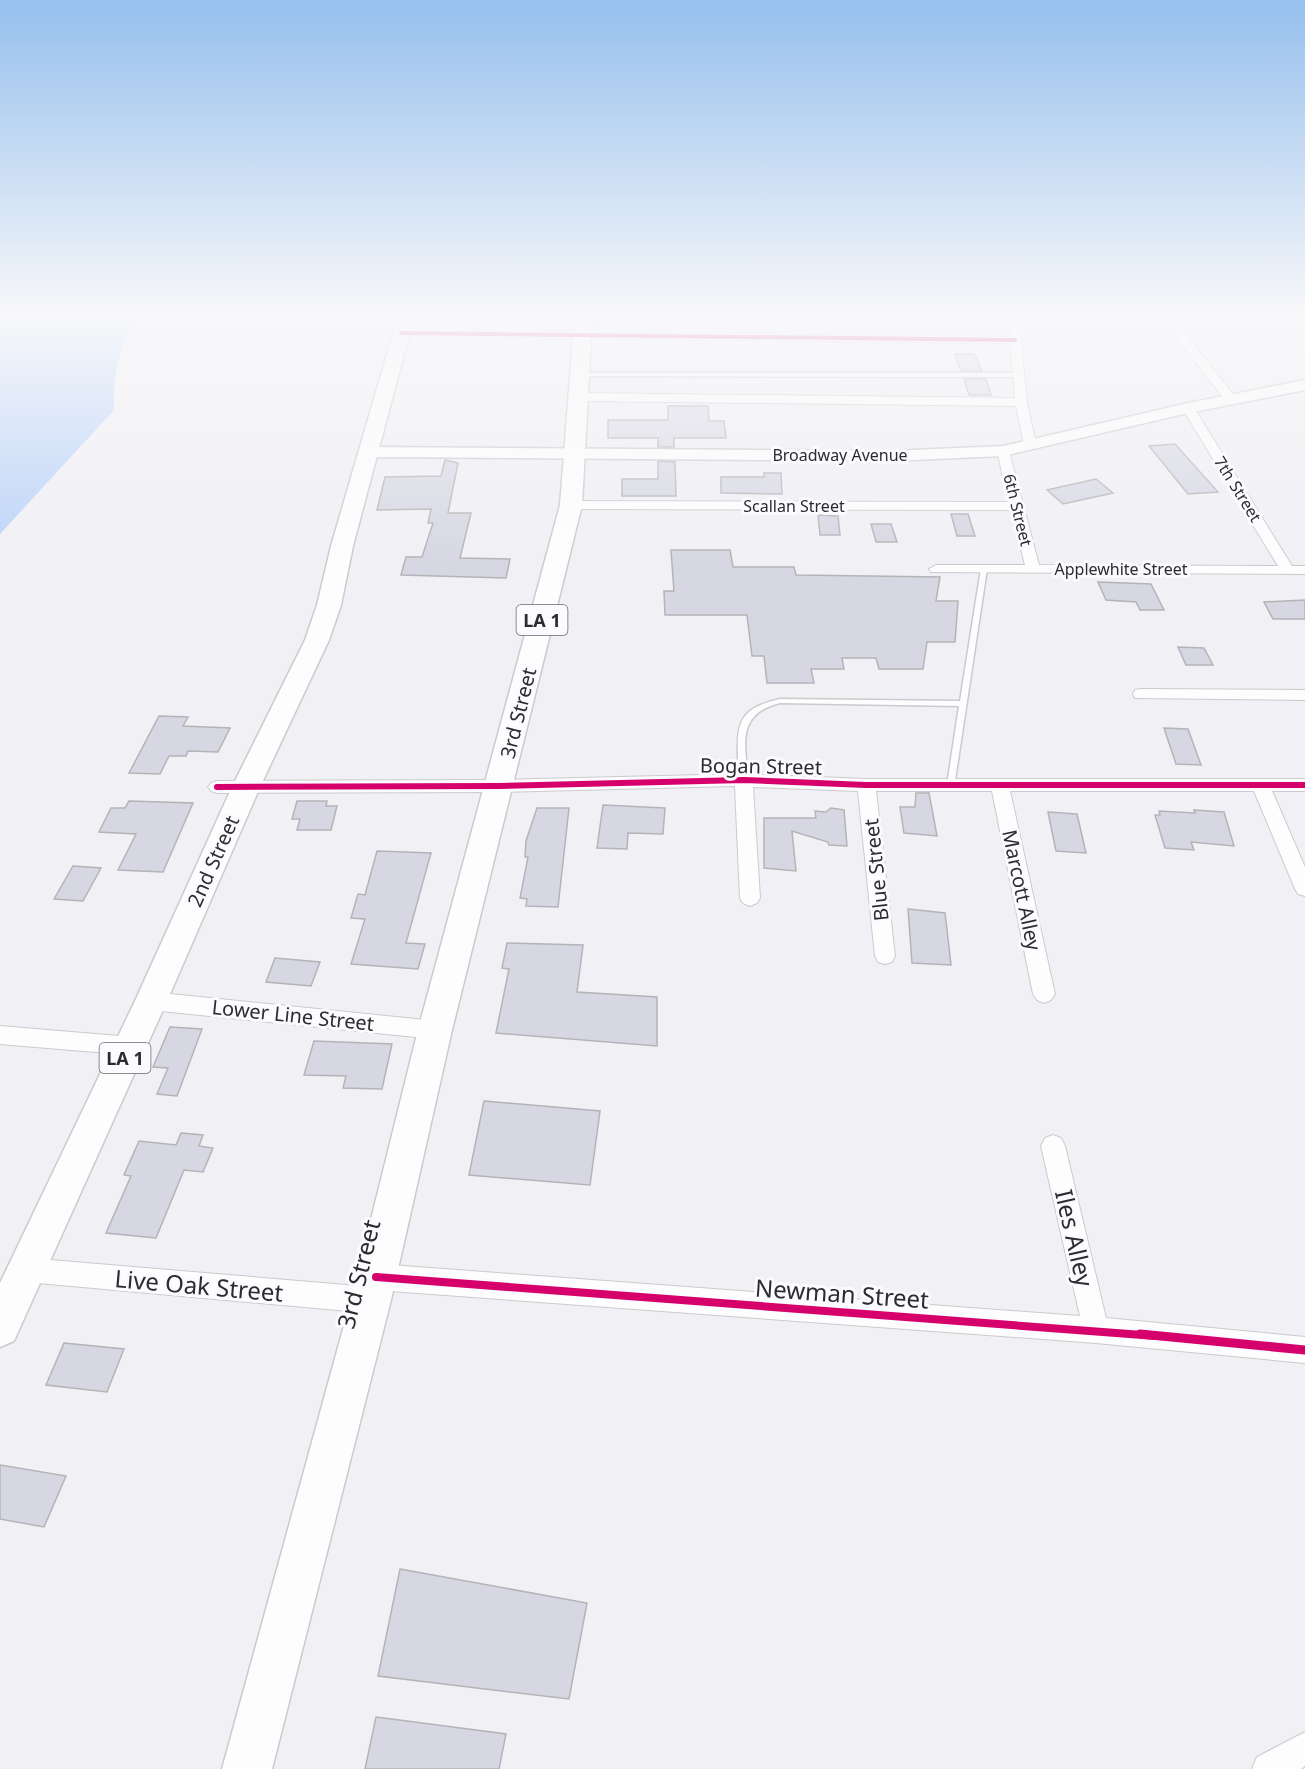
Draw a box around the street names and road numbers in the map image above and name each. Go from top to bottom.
street label: Broadway Avenue [772,444,908,466]
street label: 7th Street [1209,452,1267,526]
street label: 6th Street [998,472,1038,549]
street label: Scallan Street [743,495,845,517]
street label: Applewhite Street [1055,558,1188,580]
road number: LA 1 [516,605,568,635]
street label: 3rd Street [494,665,542,761]
street label: Bogan Street [700,751,822,781]
street label: 2nd Street [181,811,245,911]
street label: Blue Street [857,817,895,923]
street label: Marcott Alley [996,827,1048,954]
street label: Lower Line Street [211,993,375,1037]
road number: LA 1 [100,1043,150,1073]
street label: Iles Alley [1048,1186,1102,1290]
street label: 3rd Street [329,1216,388,1332]
street label: Live Oak Street [113,1261,285,1309]
street label: Newman Street [754,1270,930,1316]

